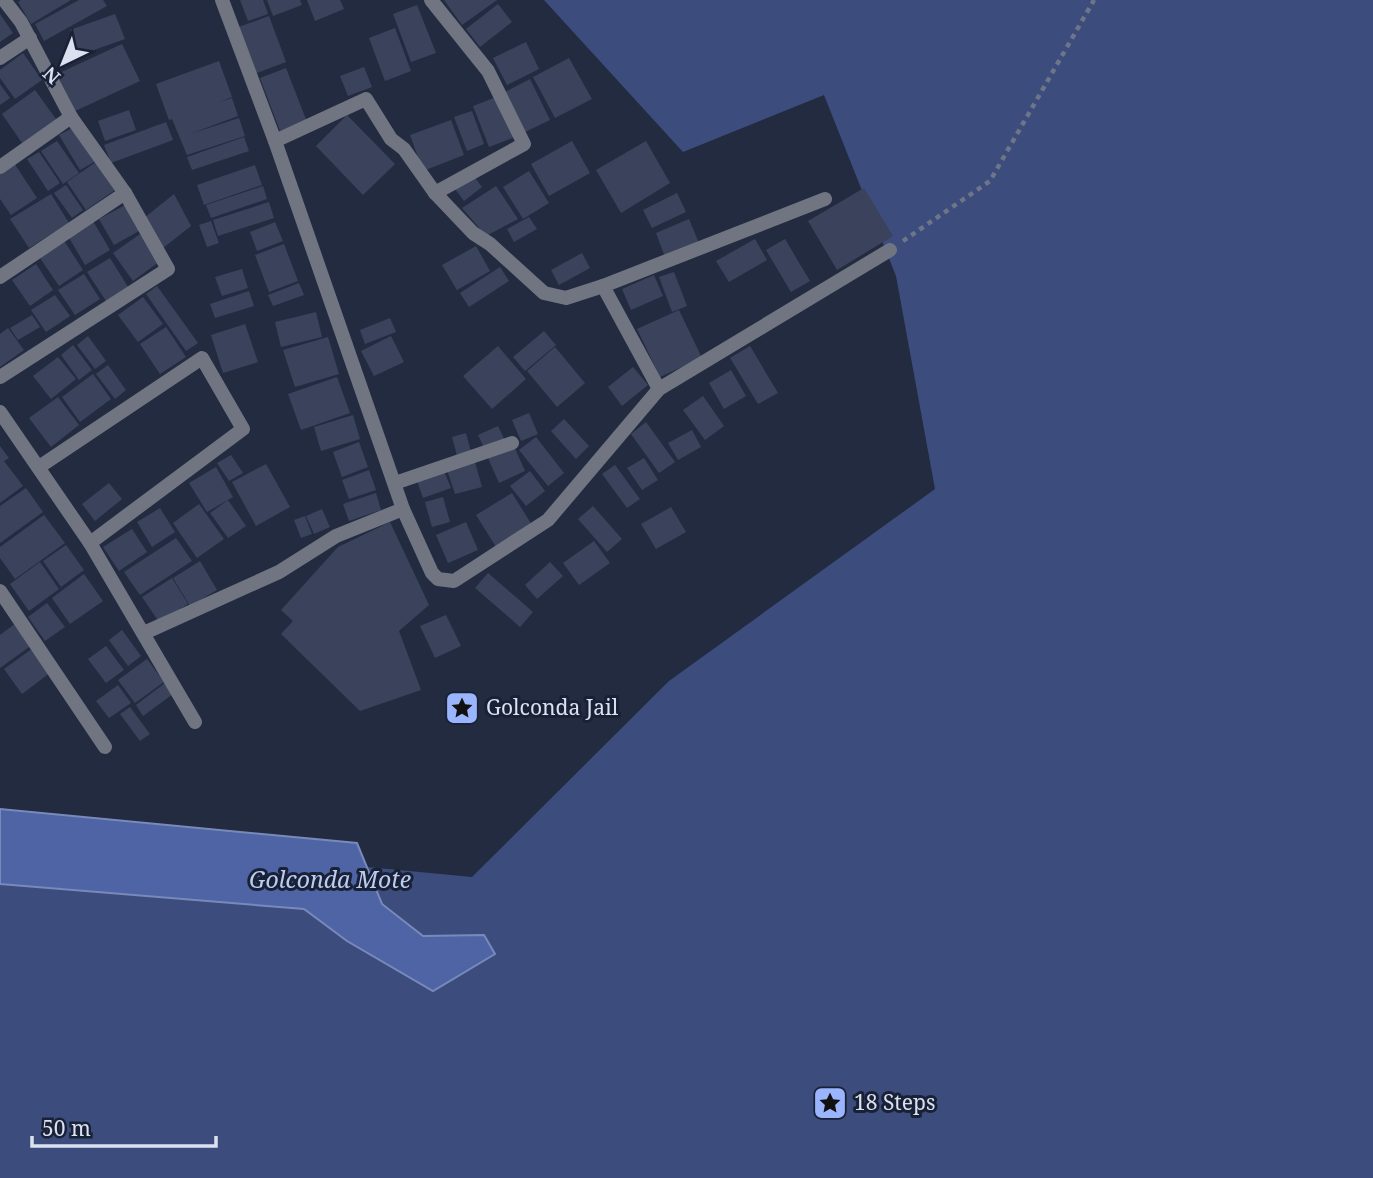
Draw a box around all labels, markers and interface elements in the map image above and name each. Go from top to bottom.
north arrow [28,28,98,98]
text: N [37,61,66,90]
place icon: Golconda Jail [443,689,481,727]
place label: Golconda Jail [486,693,619,721]
water label: Golconda Mote [249,863,411,895]
place icon: 18 Steps [811,1084,849,1122]
place label: 18 Steps [854,1088,935,1116]
scale bar [32,1104,215,1148]
text: 50 m [42,1114,91,1142]

